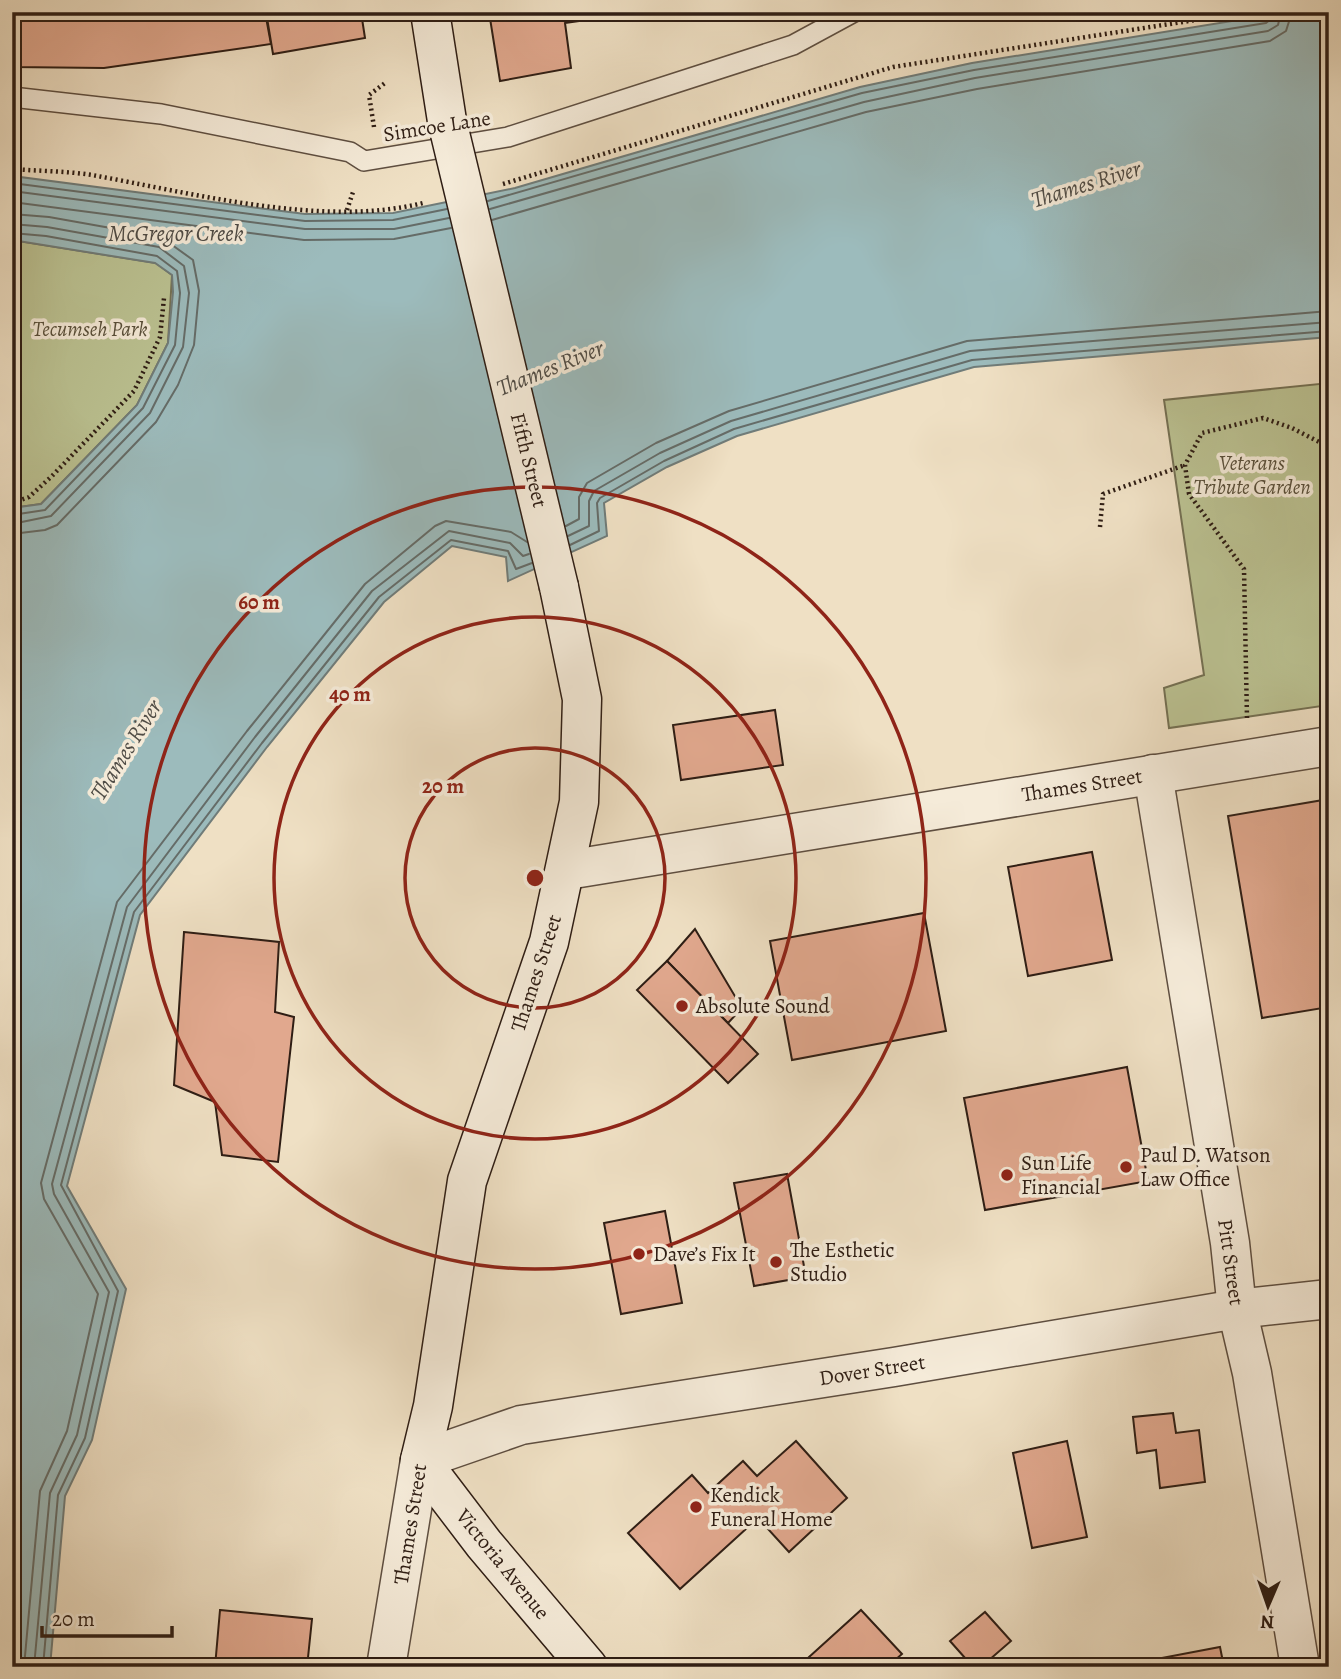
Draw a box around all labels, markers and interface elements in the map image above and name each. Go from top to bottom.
street label: Simcoe Lane [381,104,493,148]
water label: Thames River [1027,152,1146,215]
water label: McGregor Creek [108,218,244,249]
park label: Tecumseh Park [32,315,148,343]
water label: Thames River [492,332,609,404]
street label: Fifth Street [504,410,554,510]
park label: Veterans Tribute Garden [1193,449,1311,501]
text: 60 m [238,588,280,616]
text: 40 m [329,680,371,708]
water label: Thames River [83,693,170,806]
street label: Thames Street [1020,762,1144,808]
text: 20 m [422,772,464,800]
centre of rings [523,866,547,890]
street label: Thames Street [504,911,568,1035]
place label: Absolute Sound [695,992,830,1020]
marker: Absolute Sound [674,998,690,1014]
place label: Paul D. Watson Law Office [1140,1141,1270,1193]
place label: Sun Life Financial [1021,1149,1100,1201]
marker: Paul D. Watson Law Office [1118,1159,1134,1175]
marker: Sun Life Financial [999,1167,1015,1183]
street label: Pitt Street [1211,1217,1251,1307]
place label: The Esthetic Studio [790,1236,895,1288]
place label: Dave’s Fix It [653,1240,756,1268]
marker: Dave’s Fix It [631,1246,647,1262]
marker: The Esthetic Studio [768,1254,784,1270]
street label: Dover Street [817,1348,927,1392]
street label: Thames Street [387,1462,433,1586]
place label: Kendick Funeral Home [710,1481,833,1533]
marker: Kendick Funeral Home [688,1499,704,1515]
street label: Victoria Avenue [449,1502,556,1625]
north arrow [1232,1570,1302,1640]
scale bar [42,1595,172,1639]
text: 20 m [52,1605,95,1633]
text: N [1260,1609,1275,1635]

